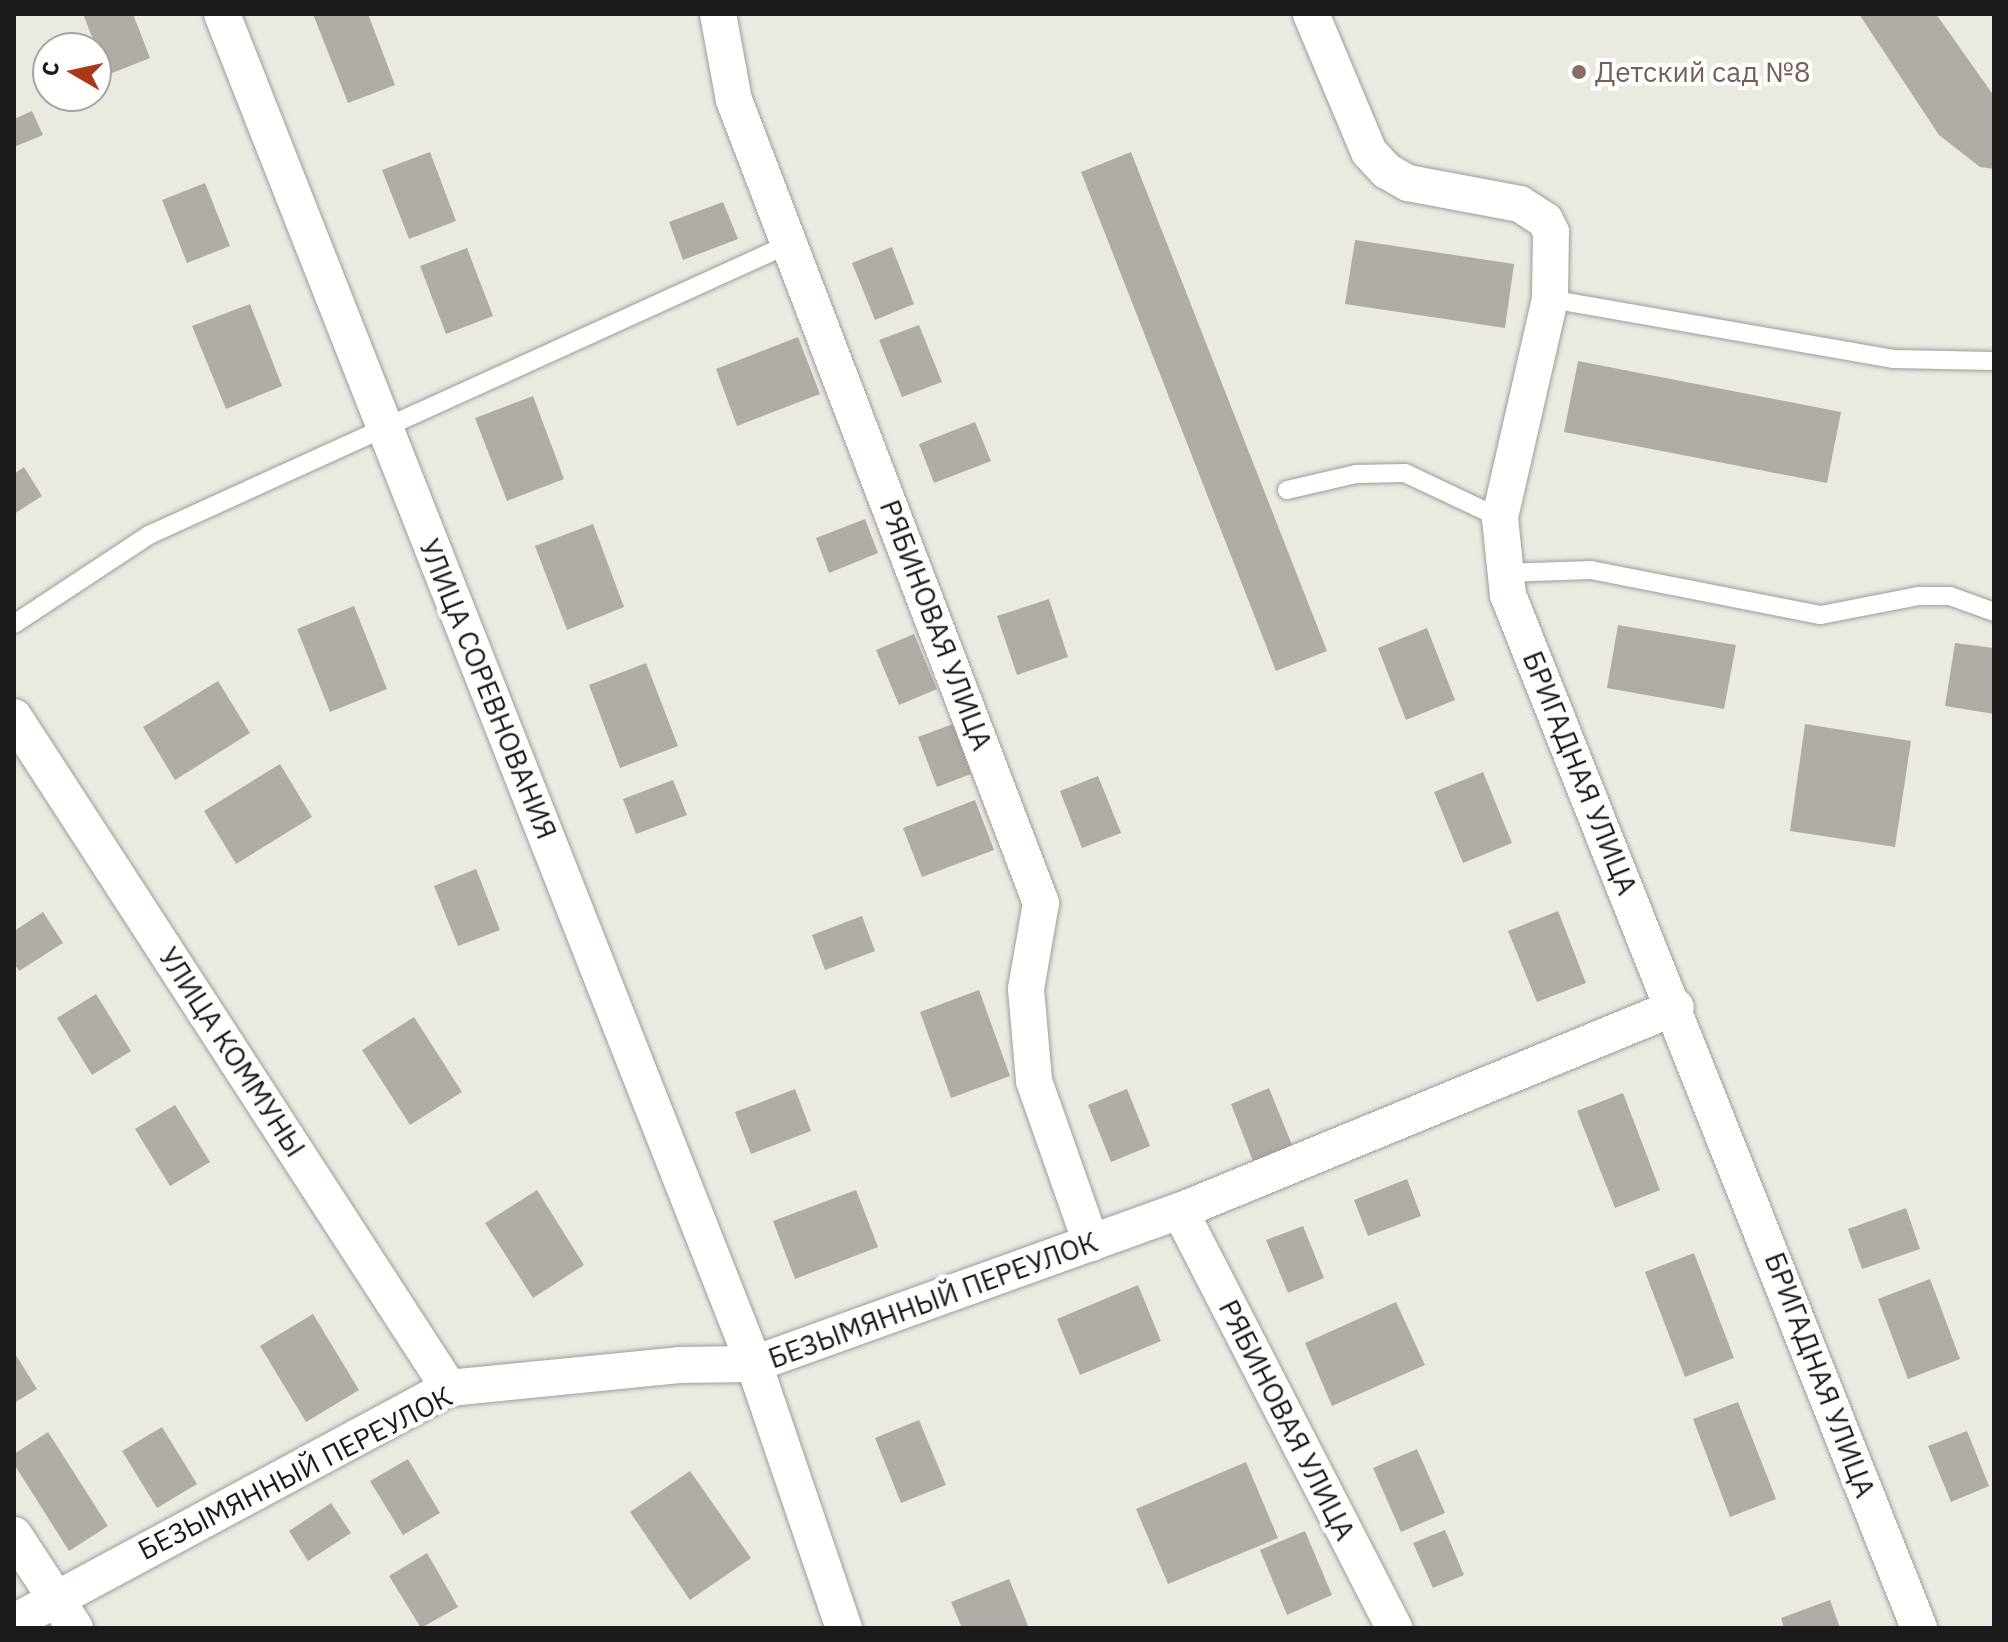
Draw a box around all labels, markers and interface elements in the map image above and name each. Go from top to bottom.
north arrow [32,32,112,112]
place label: Детский сад №8 [1595,55,1811,89]
text: С [34,59,65,78]
marker: Детский сад №8 [1570,63,1588,81]
street label: РЯБИНОВАЯ УЛИЦА [873,495,999,755]
street label: УЛИЦА СОРЕВНОВАНИЯ [412,534,564,844]
street label: БРИГАДНАЯ УЛИЦА [1516,646,1644,900]
street label: УЛИЦА КОММУНЫ [152,941,312,1163]
street label: БЕЗЫМЯННЫЙ ПЕРЕУЛОК [764,1225,1102,1375]
street label: БРИГАДНАЯ УЛИЦА [1758,1248,1882,1502]
street label: РЯБИНОВАЯ УЛИЦА [1212,1294,1362,1546]
street label: БЕЗЫМЯННЫЙ ПЕРЕУЛОК [132,1379,458,1567]

